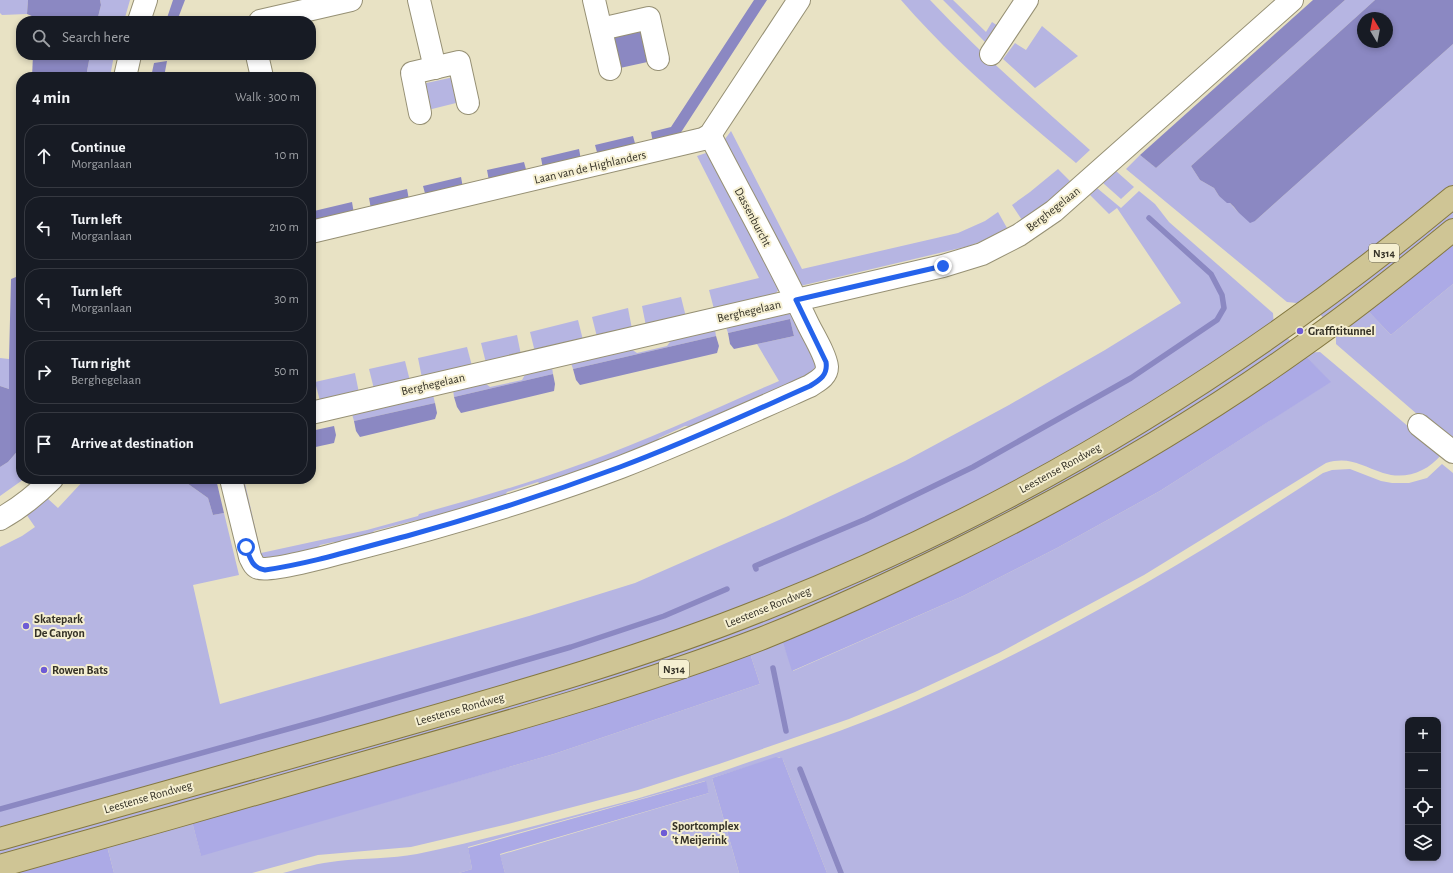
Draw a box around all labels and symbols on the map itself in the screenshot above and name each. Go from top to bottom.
north arrow [1357,12,1393,48]
street label: Laan van de Highlanders [533,148,647,186]
street label: Berghegelaan [1024,184,1082,234]
street label: Dassenburcht [733,186,774,248]
road number: N314 [1369,244,1399,262]
route end [934,257,952,275]
street label: Berghegelaan [716,298,782,324]
place label: Graffititunnel [1308,325,1375,337]
marker: Graffititunnel [1295,326,1305,336]
street label: Berghegelaan [400,371,466,397]
street label: Leestense Rondweg [1017,441,1103,495]
route start [237,538,255,556]
street label: Leestense Rondweg [723,584,813,630]
place label: Skatepark De Canyon [34,613,85,640]
marker: Skatepark De Canyon [21,621,31,631]
road number: N314 [659,660,689,678]
place label: Rowen Bats [52,664,108,676]
marker: Rowen Bats [39,665,49,675]
street label: Leestense Rondweg [414,691,506,727]
street label: Leestense Rondweg [102,779,194,815]
place label: Sportcomplex 't Meijerink [672,820,739,847]
marker: Sportcomplex 't Meijerink [659,828,669,838]

